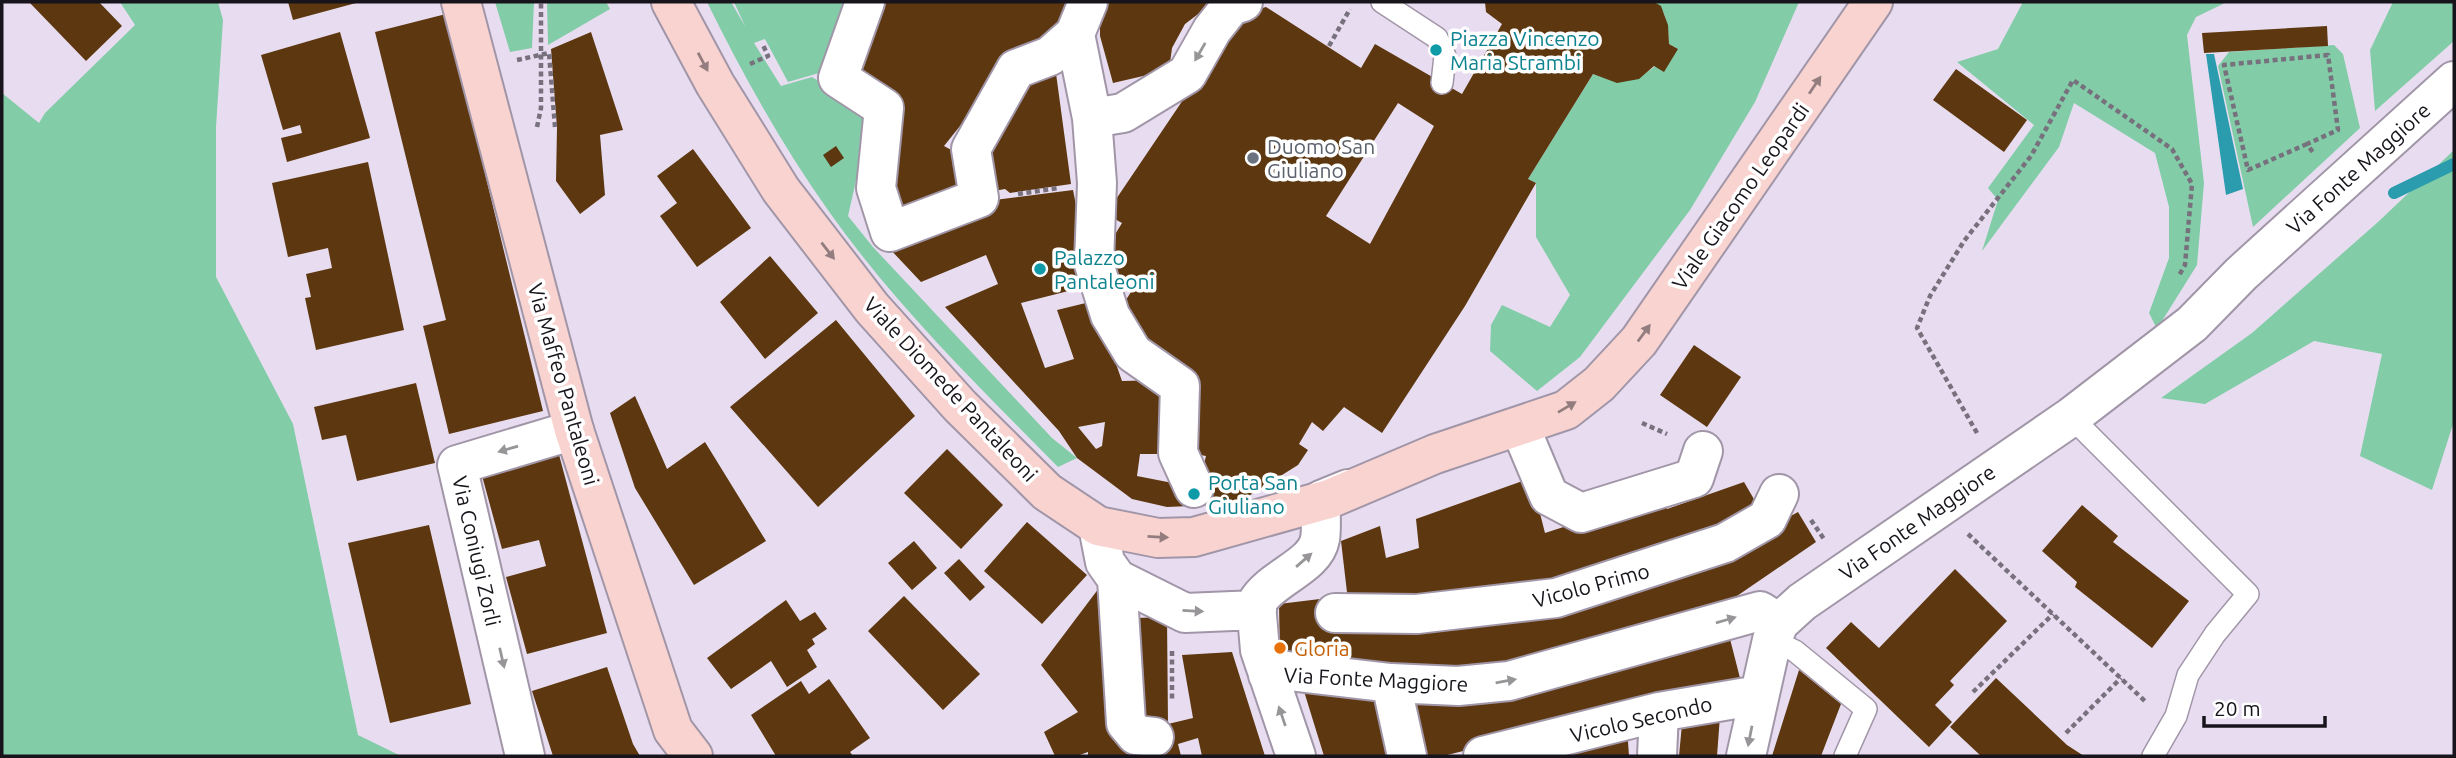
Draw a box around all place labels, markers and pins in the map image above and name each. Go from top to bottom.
place label: Piazza Vincenzo Maria Strambi [1450,26,1599,74]
marker: Piazza Vincenzo Maria Strambi [1428,42,1444,58]
place label: Duomo San Giuliano [1267,134,1375,182]
marker: Duomo San Giuliano [1245,150,1261,166]
place label: Palazzo Pantaleoni [1054,245,1155,293]
marker: Palazzo Pantaleoni [1032,261,1048,277]
place label: Porta San Giuliano [1208,470,1298,518]
marker: Porta San Giuliano [1186,486,1202,502]
place label: Gloria [1294,636,1350,660]
marker: Gloria [1272,640,1288,656]

